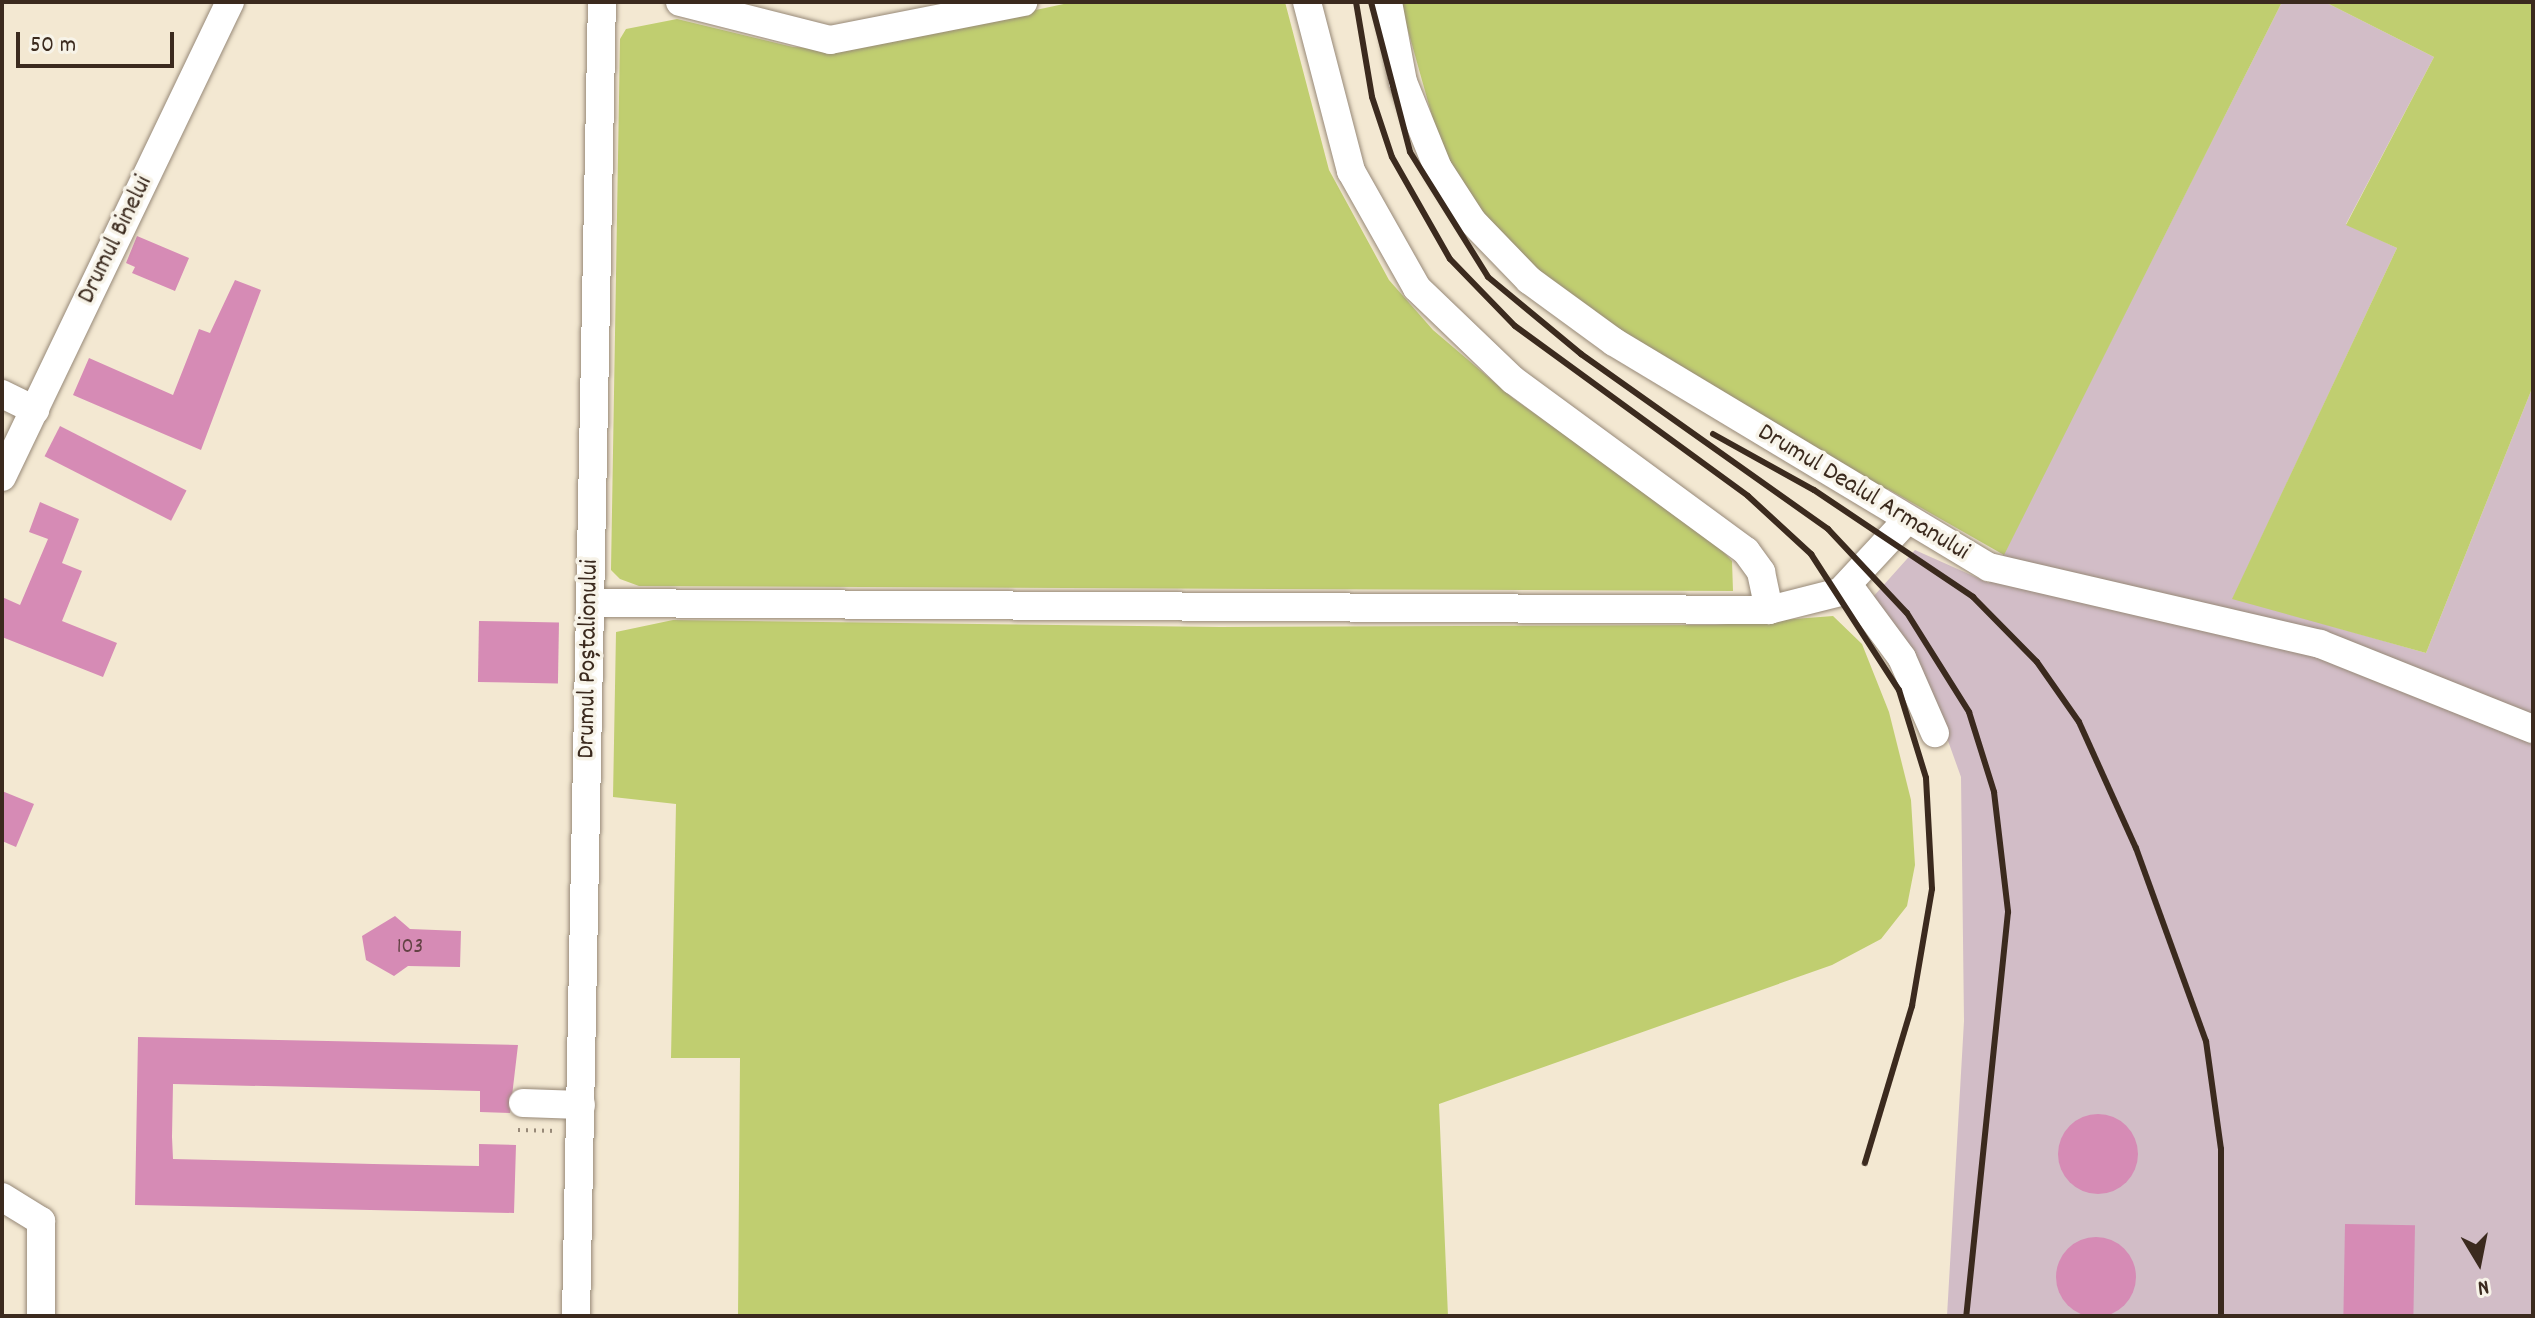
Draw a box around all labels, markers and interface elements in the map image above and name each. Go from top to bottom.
scale bar [20,16,178,66]
text: 50 m [30,29,76,63]
street label: Drumul Binelui [72,171,160,309]
street label: Drumul Dealul Armanului [1752,417,1974,569]
street label: Drumul Poștalionului [572,559,606,759]
house number: 103 [397,935,423,961]
north arrow [2439,1222,2519,1302]
text: N [2475,1270,2491,1302]

